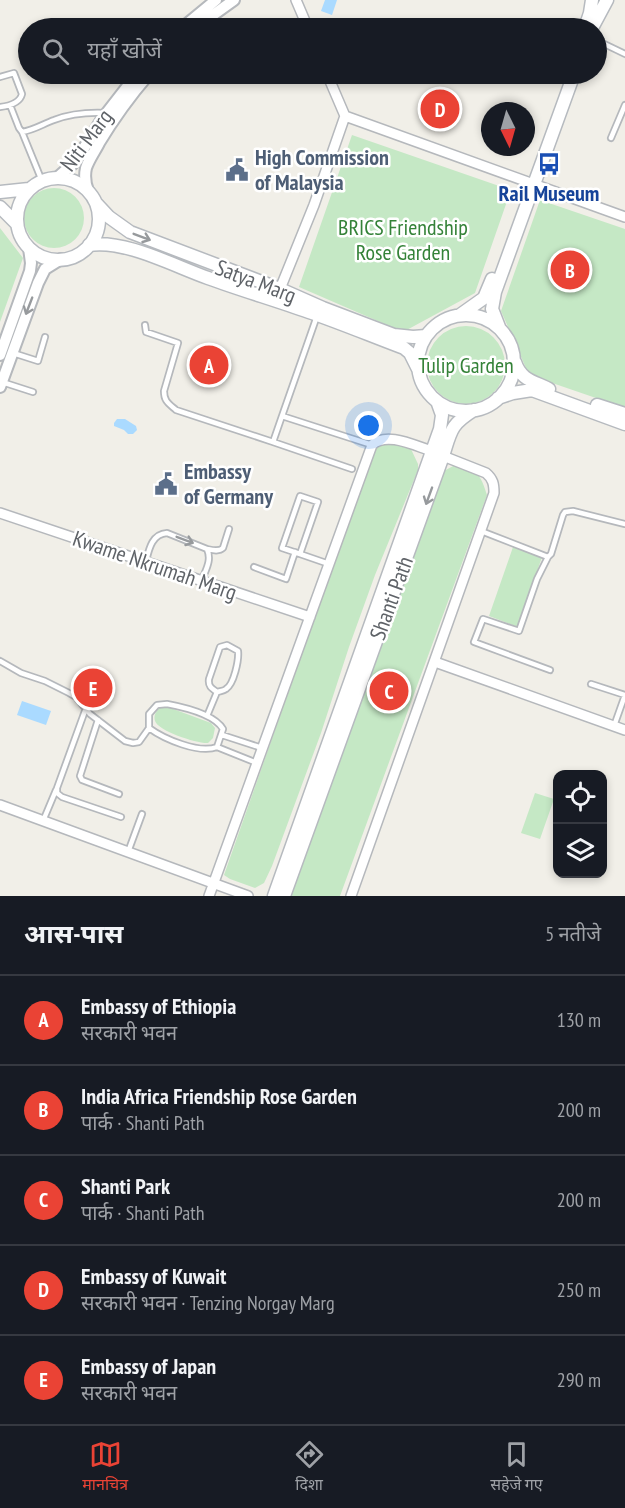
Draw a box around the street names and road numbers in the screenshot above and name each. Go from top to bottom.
street label: Niti Marg [54,103,118,177]
street label: Satya Marg [212,253,300,309]
street label: Kwame Nkrumah Marg [69,524,241,606]
street label: Shanti Path [363,552,419,644]

